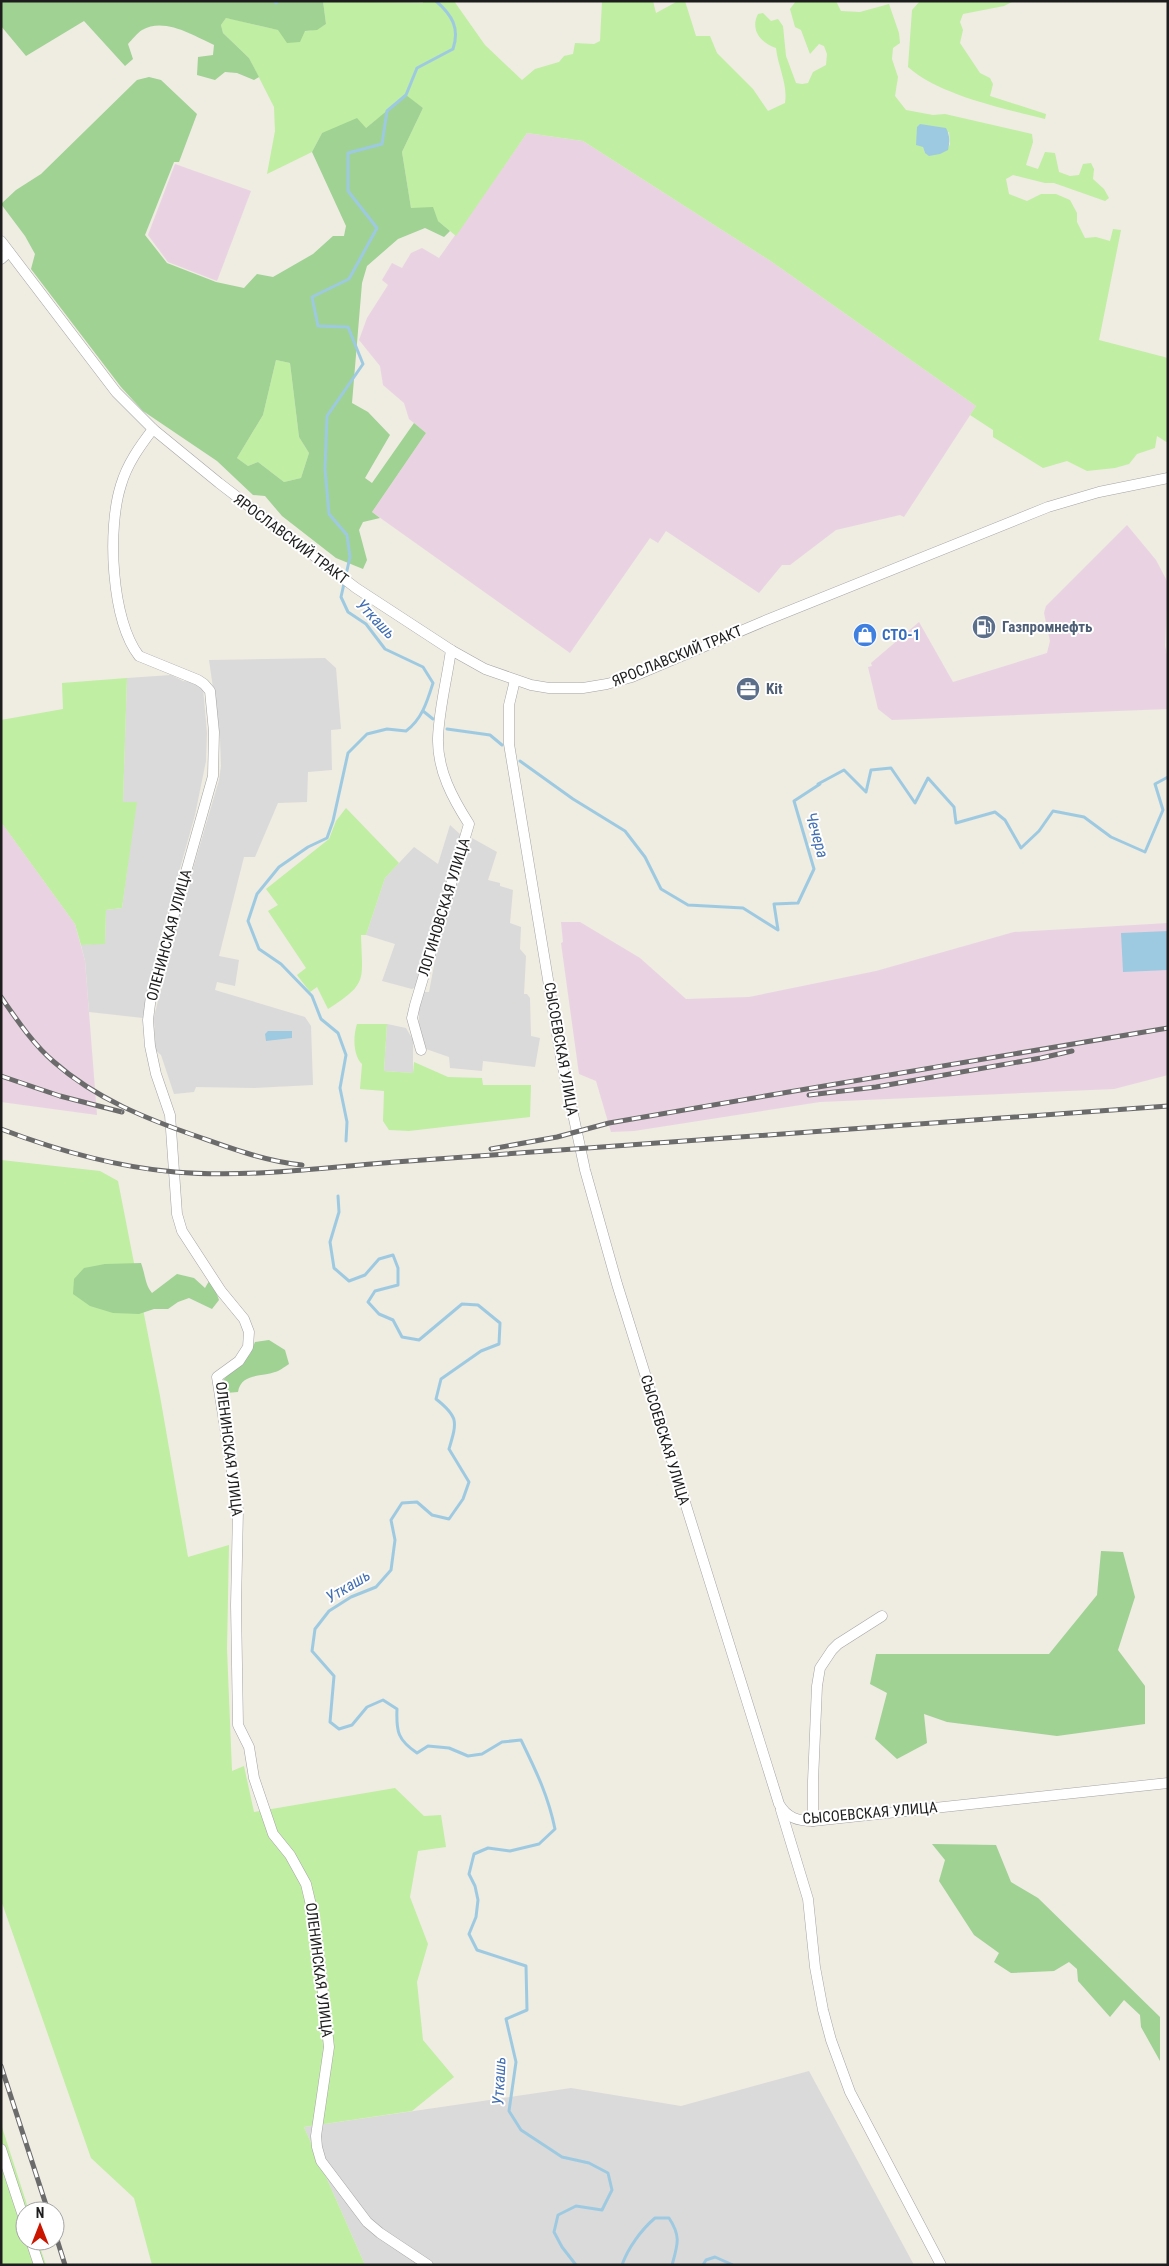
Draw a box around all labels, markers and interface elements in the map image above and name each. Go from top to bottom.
street label: ЯРОСЛАВСКИЙ ТРАКТ [230,490,352,588]
water label: Уткашь [352,595,400,643]
fuel station icon: Газпромнефть [971,614,997,640]
place label: Газпромнефть [1002,618,1093,636]
street label: ЯРОСЛАВСКИЙ ТРАКТ [609,622,745,690]
shop icon: СТО-1 [852,622,878,648]
place label: СТО-1 [882,626,920,644]
office icon: Kit [735,676,761,702]
place label: Kit [766,680,783,698]
water label: Чечера [801,810,833,860]
street label: ЛОГИНОВСКАЯ УЛИЦА [414,835,474,978]
street label: ОЛЕНИНСКАЯ УЛИЦА [143,867,195,1003]
street label: СЫСОЕВСКАЯ УЛИЦА [540,981,582,1117]
street label: СЫСОЕВСКАЯ УЛИЦА [637,1373,693,1508]
street label: ОЛЕНИНСКАЯ УЛИЦА [212,1381,246,1518]
water label: Уткашь [322,1565,374,1607]
street label: СЫСОЕВСКАЯ УЛИЦА [802,1798,938,1828]
street label: ОЛЕНИНСКАЯ УЛИЦА [302,1902,336,2039]
water label: Уткашь [488,2056,510,2106]
north arrow [15,2201,65,2251]
text: N [36,2205,44,2221]

